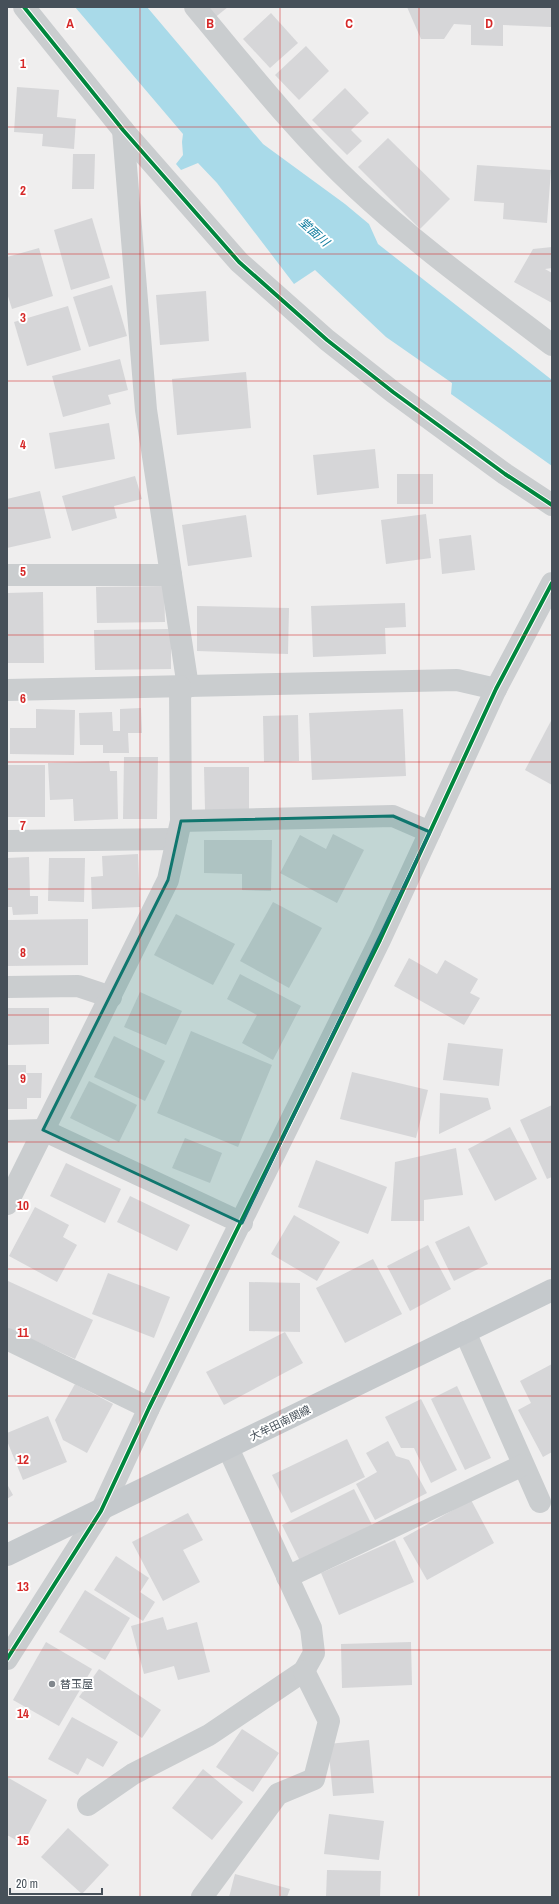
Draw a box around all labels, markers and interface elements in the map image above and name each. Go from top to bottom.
text: A [66,15,74,32]
text: B [206,15,214,32]
text: C [345,15,353,32]
text: D [485,15,493,32]
text: 1 [20,55,26,72]
text: 2 [20,182,26,199]
water label: 堂面川 [295,214,334,251]
text: 3 [20,309,26,326]
text: 4 [20,436,26,453]
text: 5 [20,563,26,580]
text: 6 [20,690,26,707]
text: 7 [20,817,26,834]
text: 8 [20,944,26,961]
text: 9 [20,1070,26,1087]
text: 10 [17,1197,29,1214]
text: 11 [17,1324,29,1341]
street label: 大牟田南関線 [247,1402,313,1444]
text: 12 [17,1451,29,1468]
text: 13 [17,1578,29,1595]
place label: 替玉屋 [60,1677,93,1691]
marker: 替玉屋 [47,1679,57,1689]
text: 14 [17,1705,29,1722]
text: 15 [17,1832,29,1849]
scale bar [10,1870,102,1896]
text: 20 m [16,1876,38,1892]

